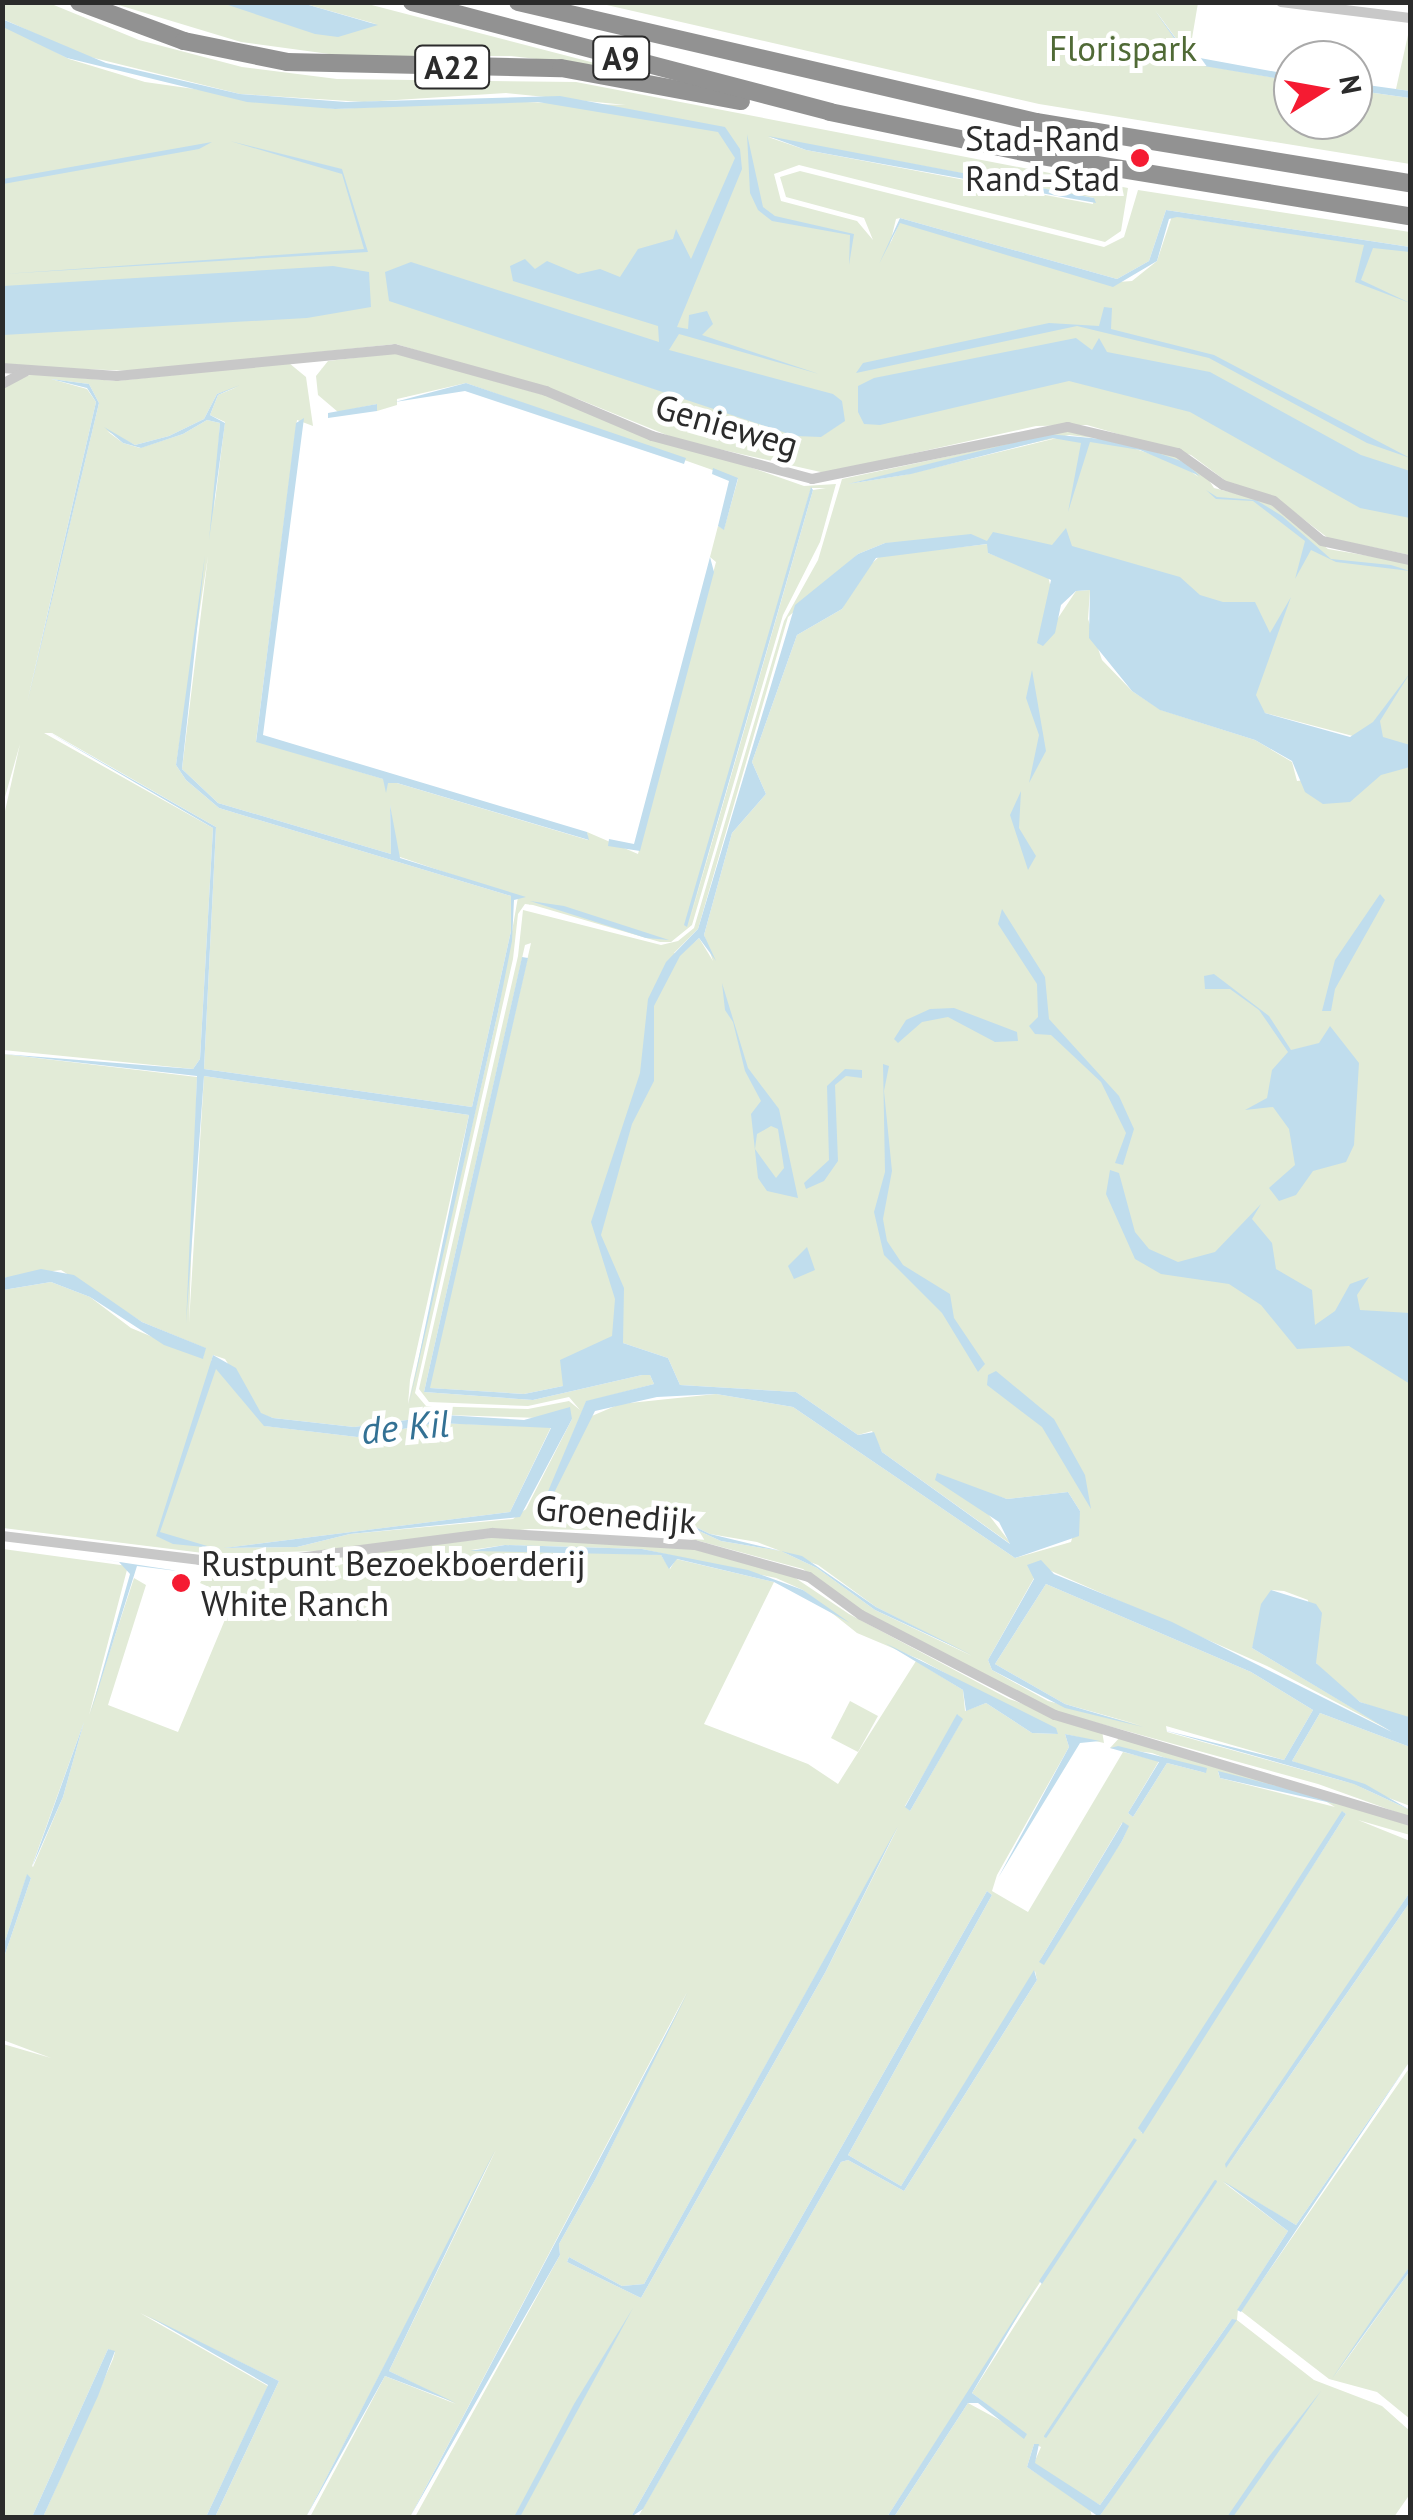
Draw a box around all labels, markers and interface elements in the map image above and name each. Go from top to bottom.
park label: Florispark [1049,27,1197,69]
road number: A9 [591,31,651,85]
road number: A22 [412,40,492,94]
north arrow [1273,40,1373,140]
text: N [1331,72,1371,97]
place label: Stad-Rand Rand-Stad [965,117,1120,199]
marker: Stad-Rand Rand-Stad [1129,147,1151,169]
street label: Genieweg [651,385,803,465]
water label: de Kil [359,1399,451,1453]
street label: Groenedijk [534,1486,698,1542]
place label: Rustpunt Bezoekboerderij White Ranch [201,1542,586,1624]
marker: Rustpunt Bezoekboerderij White Ranch [170,1572,192,1594]

